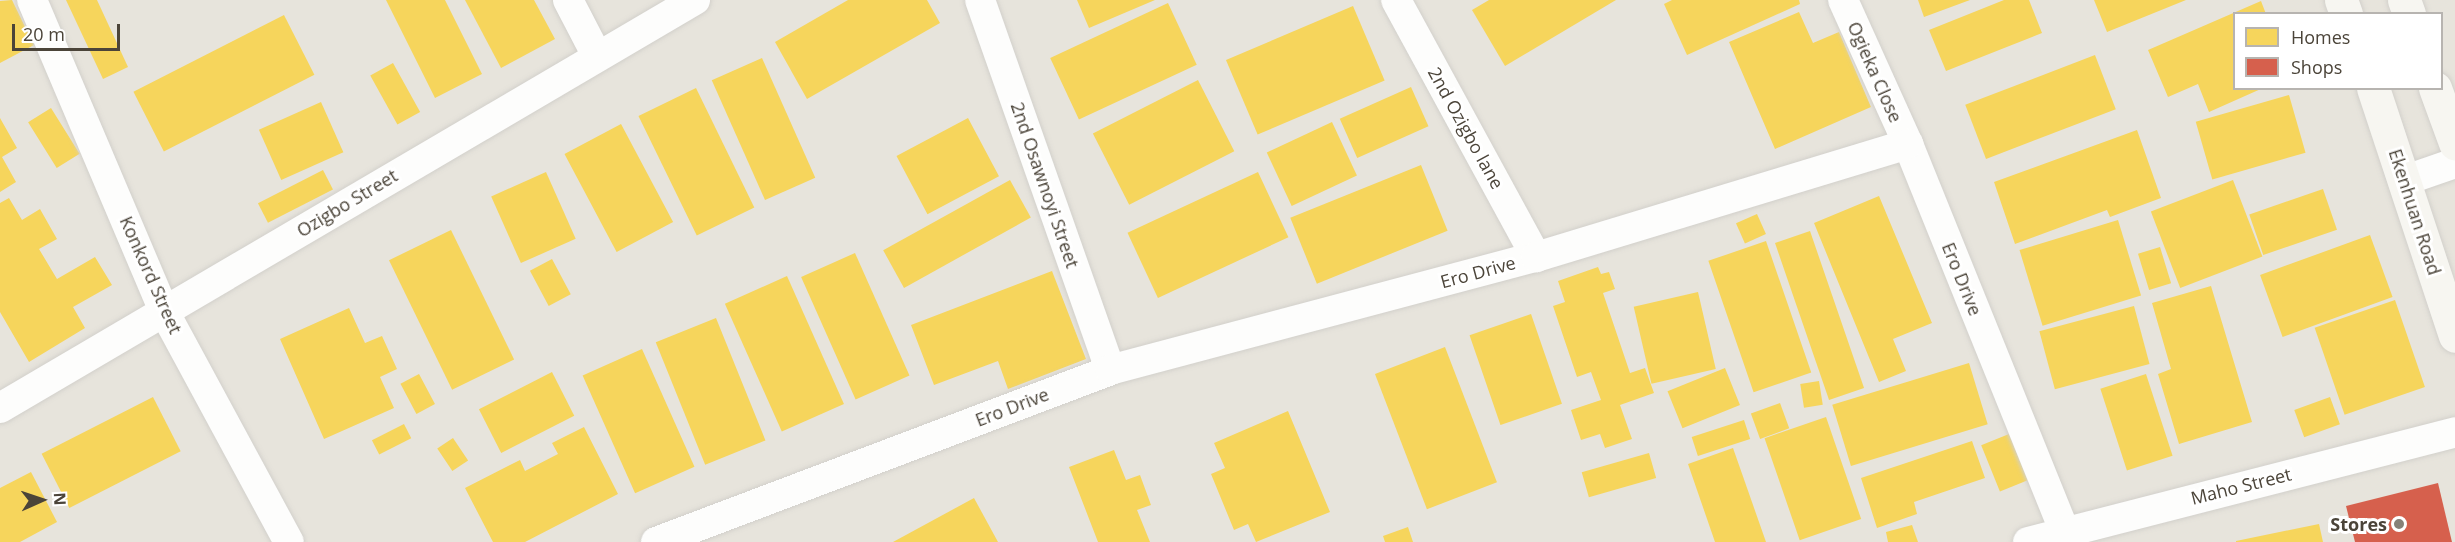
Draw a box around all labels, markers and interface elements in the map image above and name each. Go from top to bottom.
scale bar [15,12,123,50]
legend [2233,12,2443,90]
street label: Ogieka Close [1843,18,1907,126]
text: 20 m [23,22,65,46]
text: Homes [2291,25,2350,49]
text: Shops [2291,55,2342,79]
street label: 2nd Ozigbo lane [1424,63,1508,193]
street label: 2nd Osawnoyi Street [1006,99,1084,271]
street label: Ekenhuan Road [2384,146,2446,278]
street label: Ozigbo Street [293,165,401,241]
street label: Konkord Street [115,213,187,337]
street label: Ero Drive [1938,239,1986,319]
street label: Ero Drive [1438,252,1518,292]
street label: Ero Drive [972,383,1052,431]
street label: Maho Street [2188,463,2294,509]
north arrow [12,470,72,530]
text: N [49,492,71,506]
place label: Stores [2330,513,2387,535]
marker: Stores [2392,517,2406,531]

